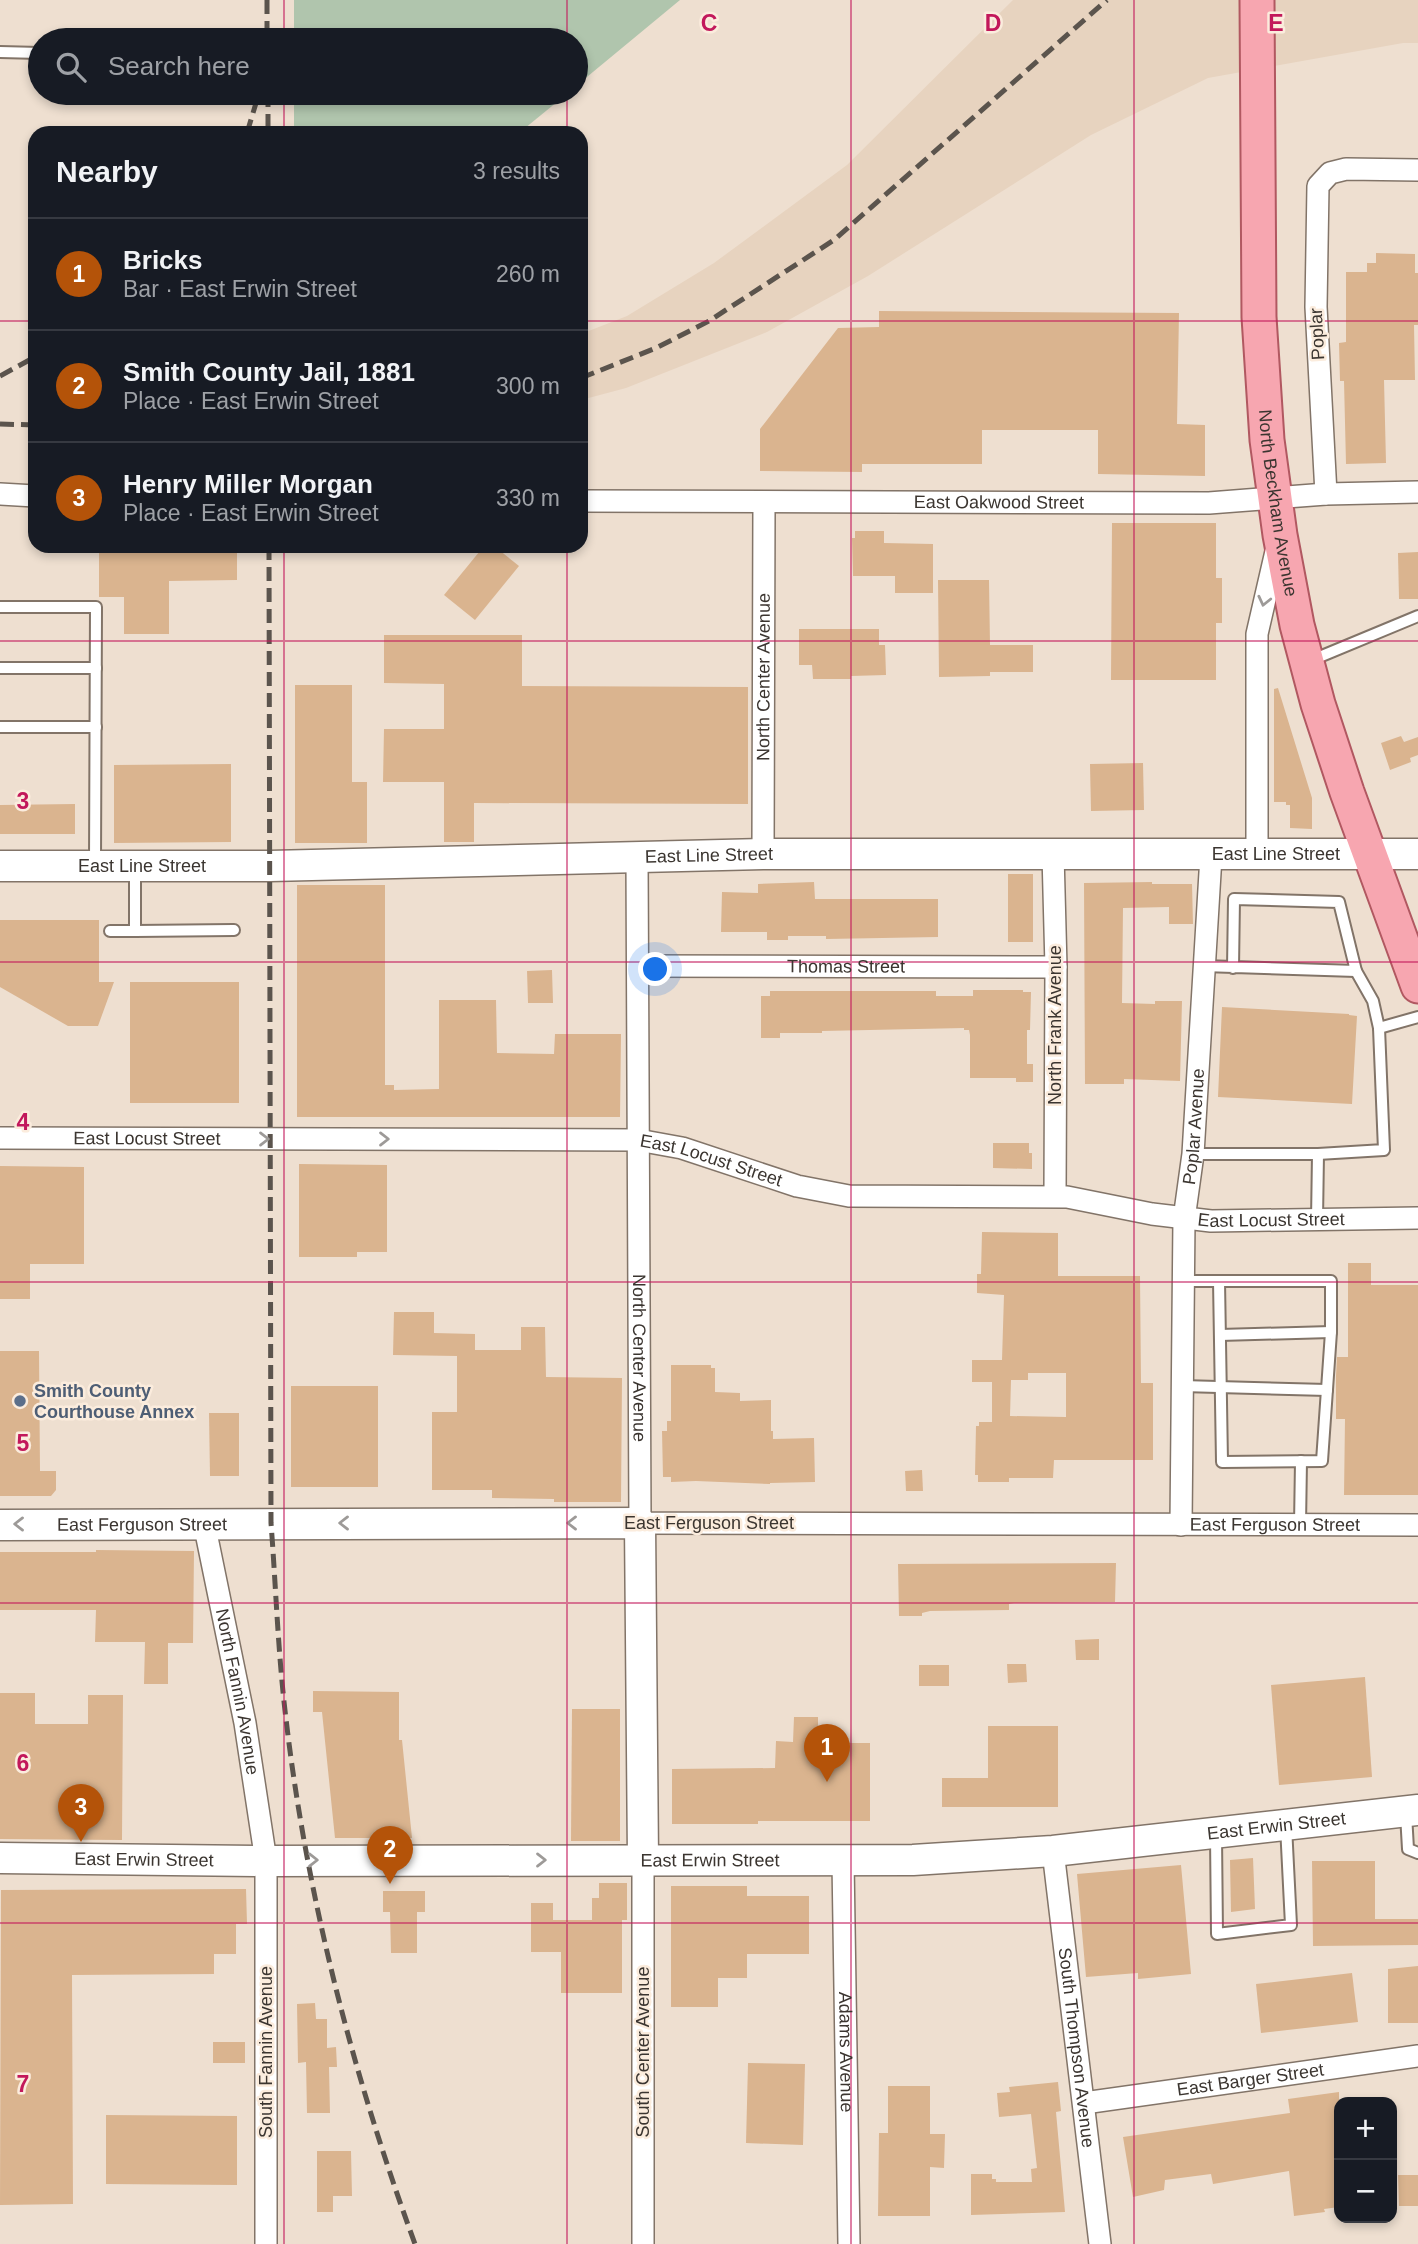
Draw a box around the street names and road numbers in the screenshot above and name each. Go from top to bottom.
street label: Poplar [1306,307,1328,361]
street label: North Beckham Avenue [1255,409,1301,598]
street label: East Oakwood Street [914,492,1084,513]
street label: North Center Avenue [753,593,774,761]
street label: East Line Street [645,844,773,867]
street label: East Line Street [1212,844,1340,864]
street label: East Line Street [78,856,206,876]
street label: North Frank Avenue [1045,945,1065,1105]
street label: Thomas Street [787,956,905,977]
street label: Poplar Avenue [1179,1068,1208,1186]
street label: East Locust Street [73,1128,221,1149]
street label: East Locust Street [639,1131,785,1190]
street label: East Locust Street [1196,1209,1345,1231]
street label: North Center Avenue [629,1274,650,1442]
street label: East Ferguson Street [624,1513,794,1533]
street label: East Ferguson Street [57,1514,227,1535]
street label: East Ferguson Street [1190,1514,1360,1535]
street label: North Fannin Avenue [212,1607,263,1776]
street label: East Erwin Street [1206,1808,1347,1844]
street label: East Erwin Street [74,1849,214,1870]
street label: East Erwin Street [640,1850,780,1870]
street label: South Thompson Avenue [1055,1946,1098,2149]
street label: South Fannin Avenue [256,1966,276,2138]
street label: South Center Avenue [633,1967,653,2137]
street label: Adams Avenue [835,1991,857,2113]
street label: East Barger Street [1176,2059,1325,2100]

